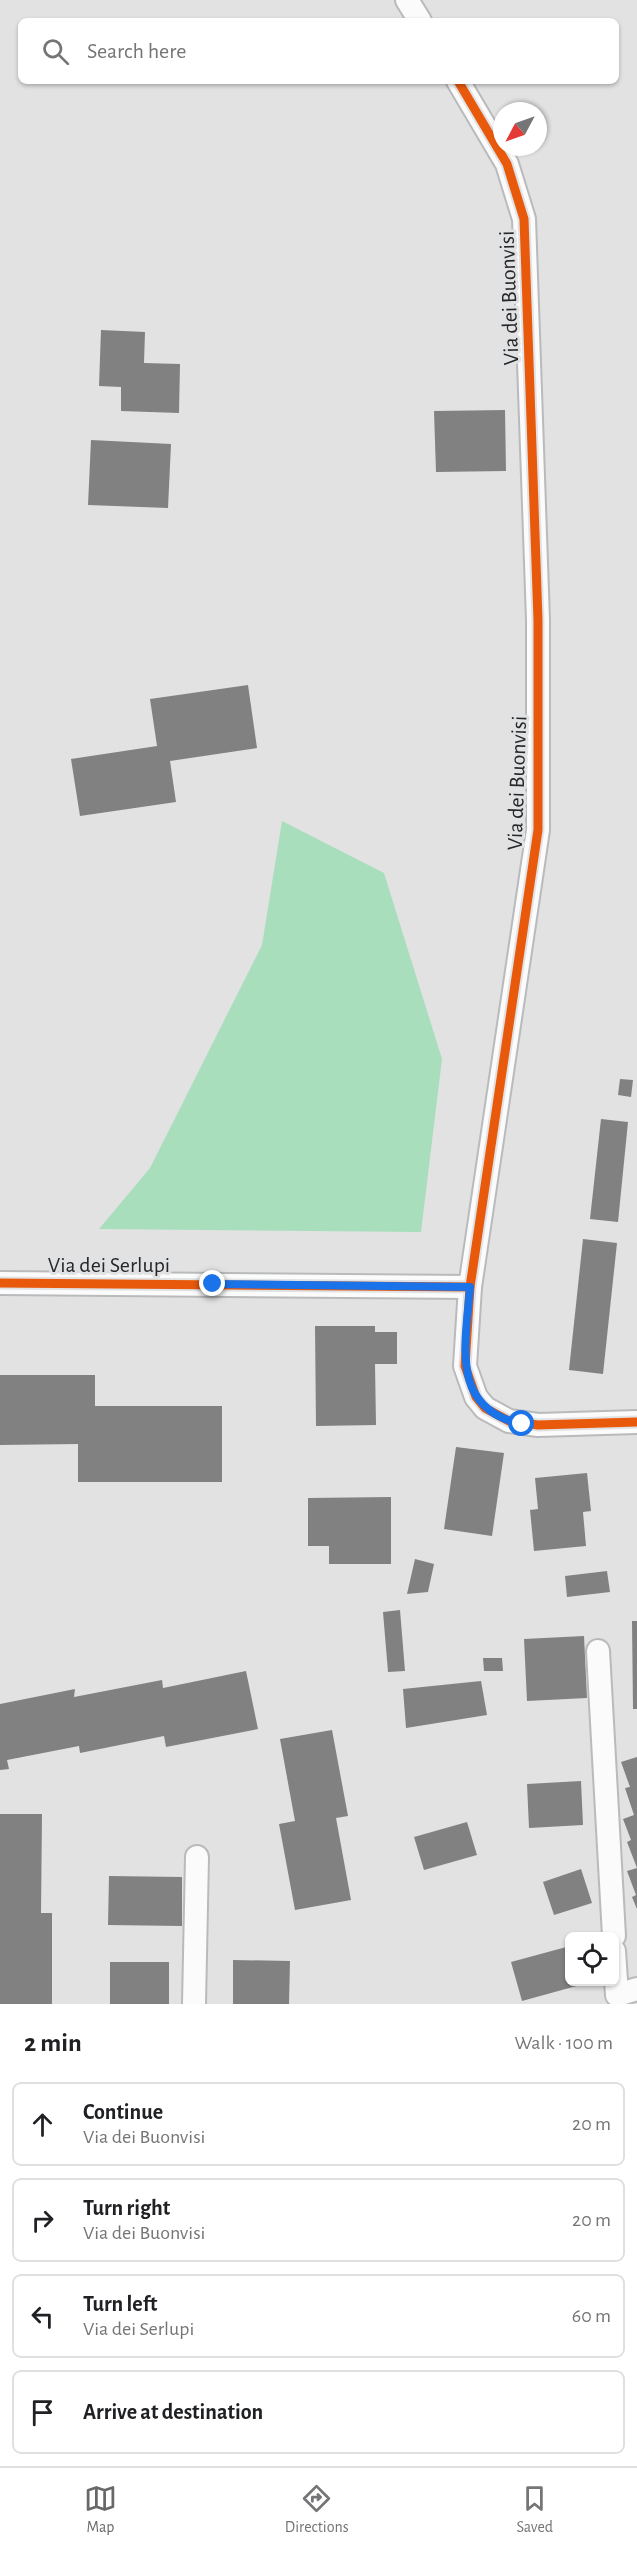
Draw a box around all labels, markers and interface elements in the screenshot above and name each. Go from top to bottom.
search box [18,18,619,84]
icon: search [39,35,72,68]
text: Search here [87,40,186,62]
north arrow [493,102,547,156]
street label: Via dei Buonvisi [496,230,522,366]
street label: Via dei Buonvisi [504,715,530,851]
street label: Via dei Serlupi [48,1254,170,1276]
route end [199,1270,225,1296]
route start [508,1410,534,1436]
map controls [565,1932,619,1986]
button: locate [565,1932,619,1986]
text: 2 min [24,2030,82,2056]
text: Walk · 100 m [514,2033,613,2053]
text: Continue [83,2101,163,2123]
icon: ahead [26,2108,59,2141]
text: 20 m [572,2114,611,2134]
text: Via dei Buonvisi [83,2127,205,2147]
text: Turn right [83,2197,170,2219]
icon: right [26,2204,59,2237]
text: 20 m [572,2210,611,2230]
text: Via dei Buonvisi [83,2223,205,2243]
text: Turn left [83,2293,157,2315]
icon: left [26,2300,59,2333]
text: 60 m [572,2306,611,2326]
text: Via dei Serlupi [83,2319,194,2339]
icon: arrive [26,2396,59,2429]
text: Arrive at destination [83,2401,263,2423]
tab: Map [84,2482,117,2537]
tab: Directions [285,2482,349,2537]
tab: Saved [516,2482,553,2537]

